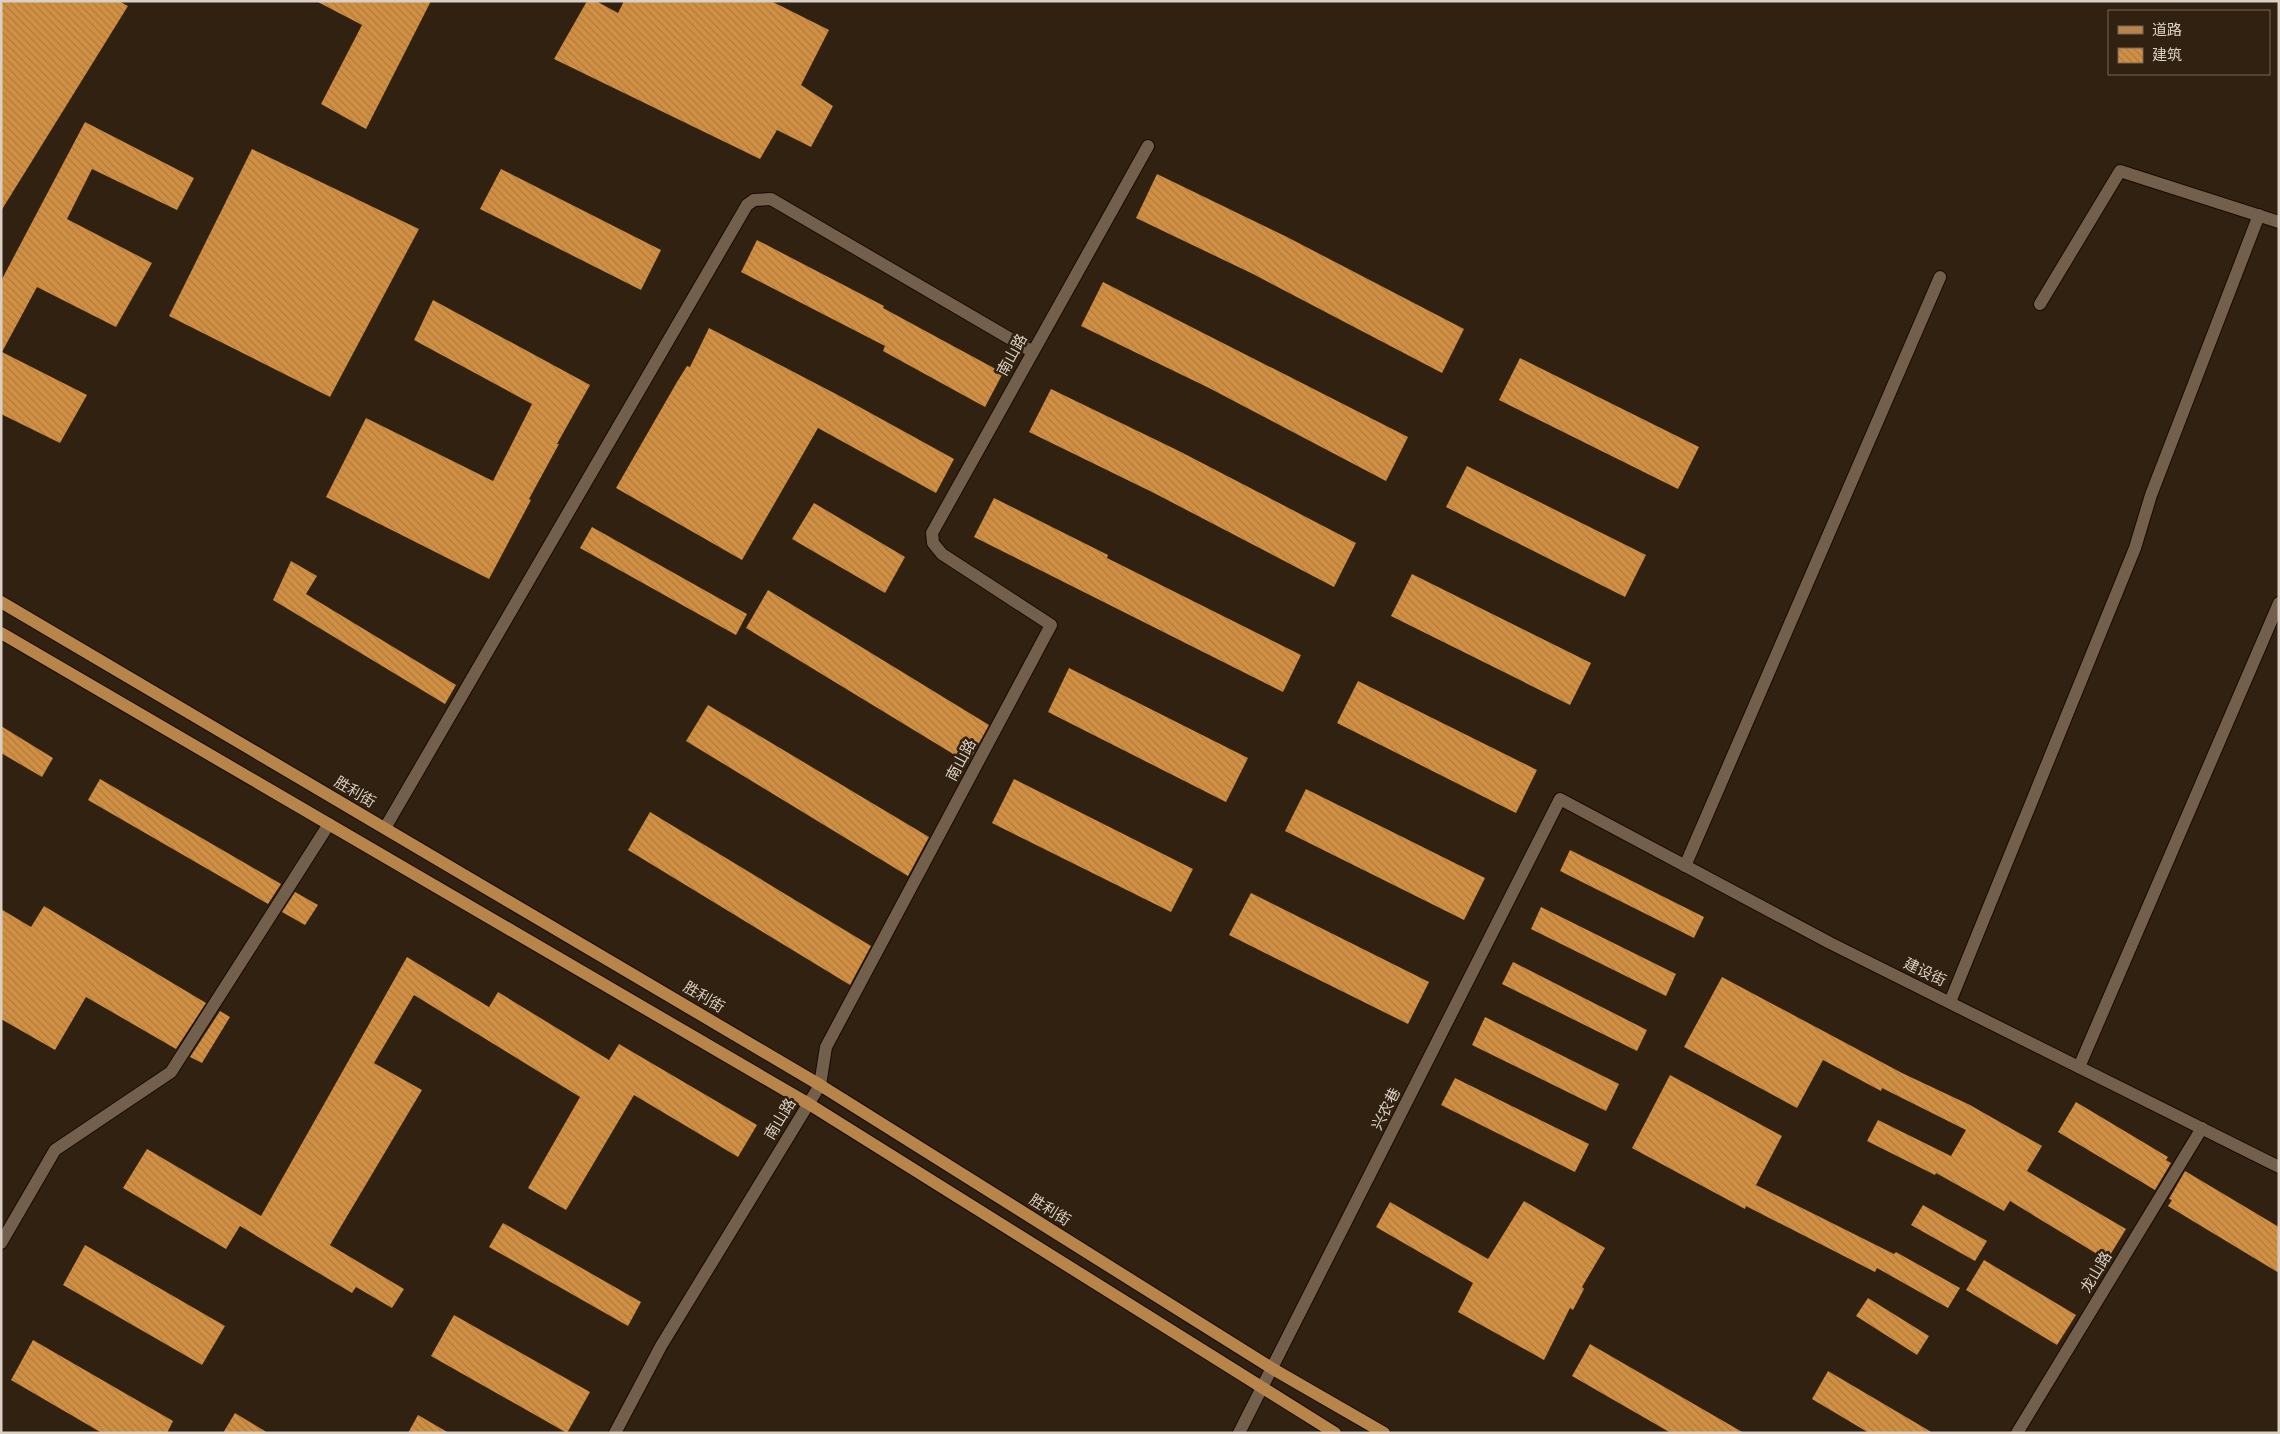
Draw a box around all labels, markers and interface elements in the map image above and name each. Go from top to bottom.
legend [2108,10,2270,75]
text: 道路 [2152,20,2182,39]
text: 建筑 [2152,45,2182,64]
street label: 南山路 [992,330,1031,379]
street label: 南山路 [942,735,980,784]
street label: 胜利街 [331,772,379,811]
street label: 建设街 [1901,953,1950,990]
street label: 胜利街 [680,977,728,1016]
street label: 兴农巷 [1367,1084,1404,1133]
street label: 南山路 [760,1095,799,1143]
street label: 胜利街 [1026,1190,1074,1230]
street label: 龙山路 [2076,1248,2115,1296]

